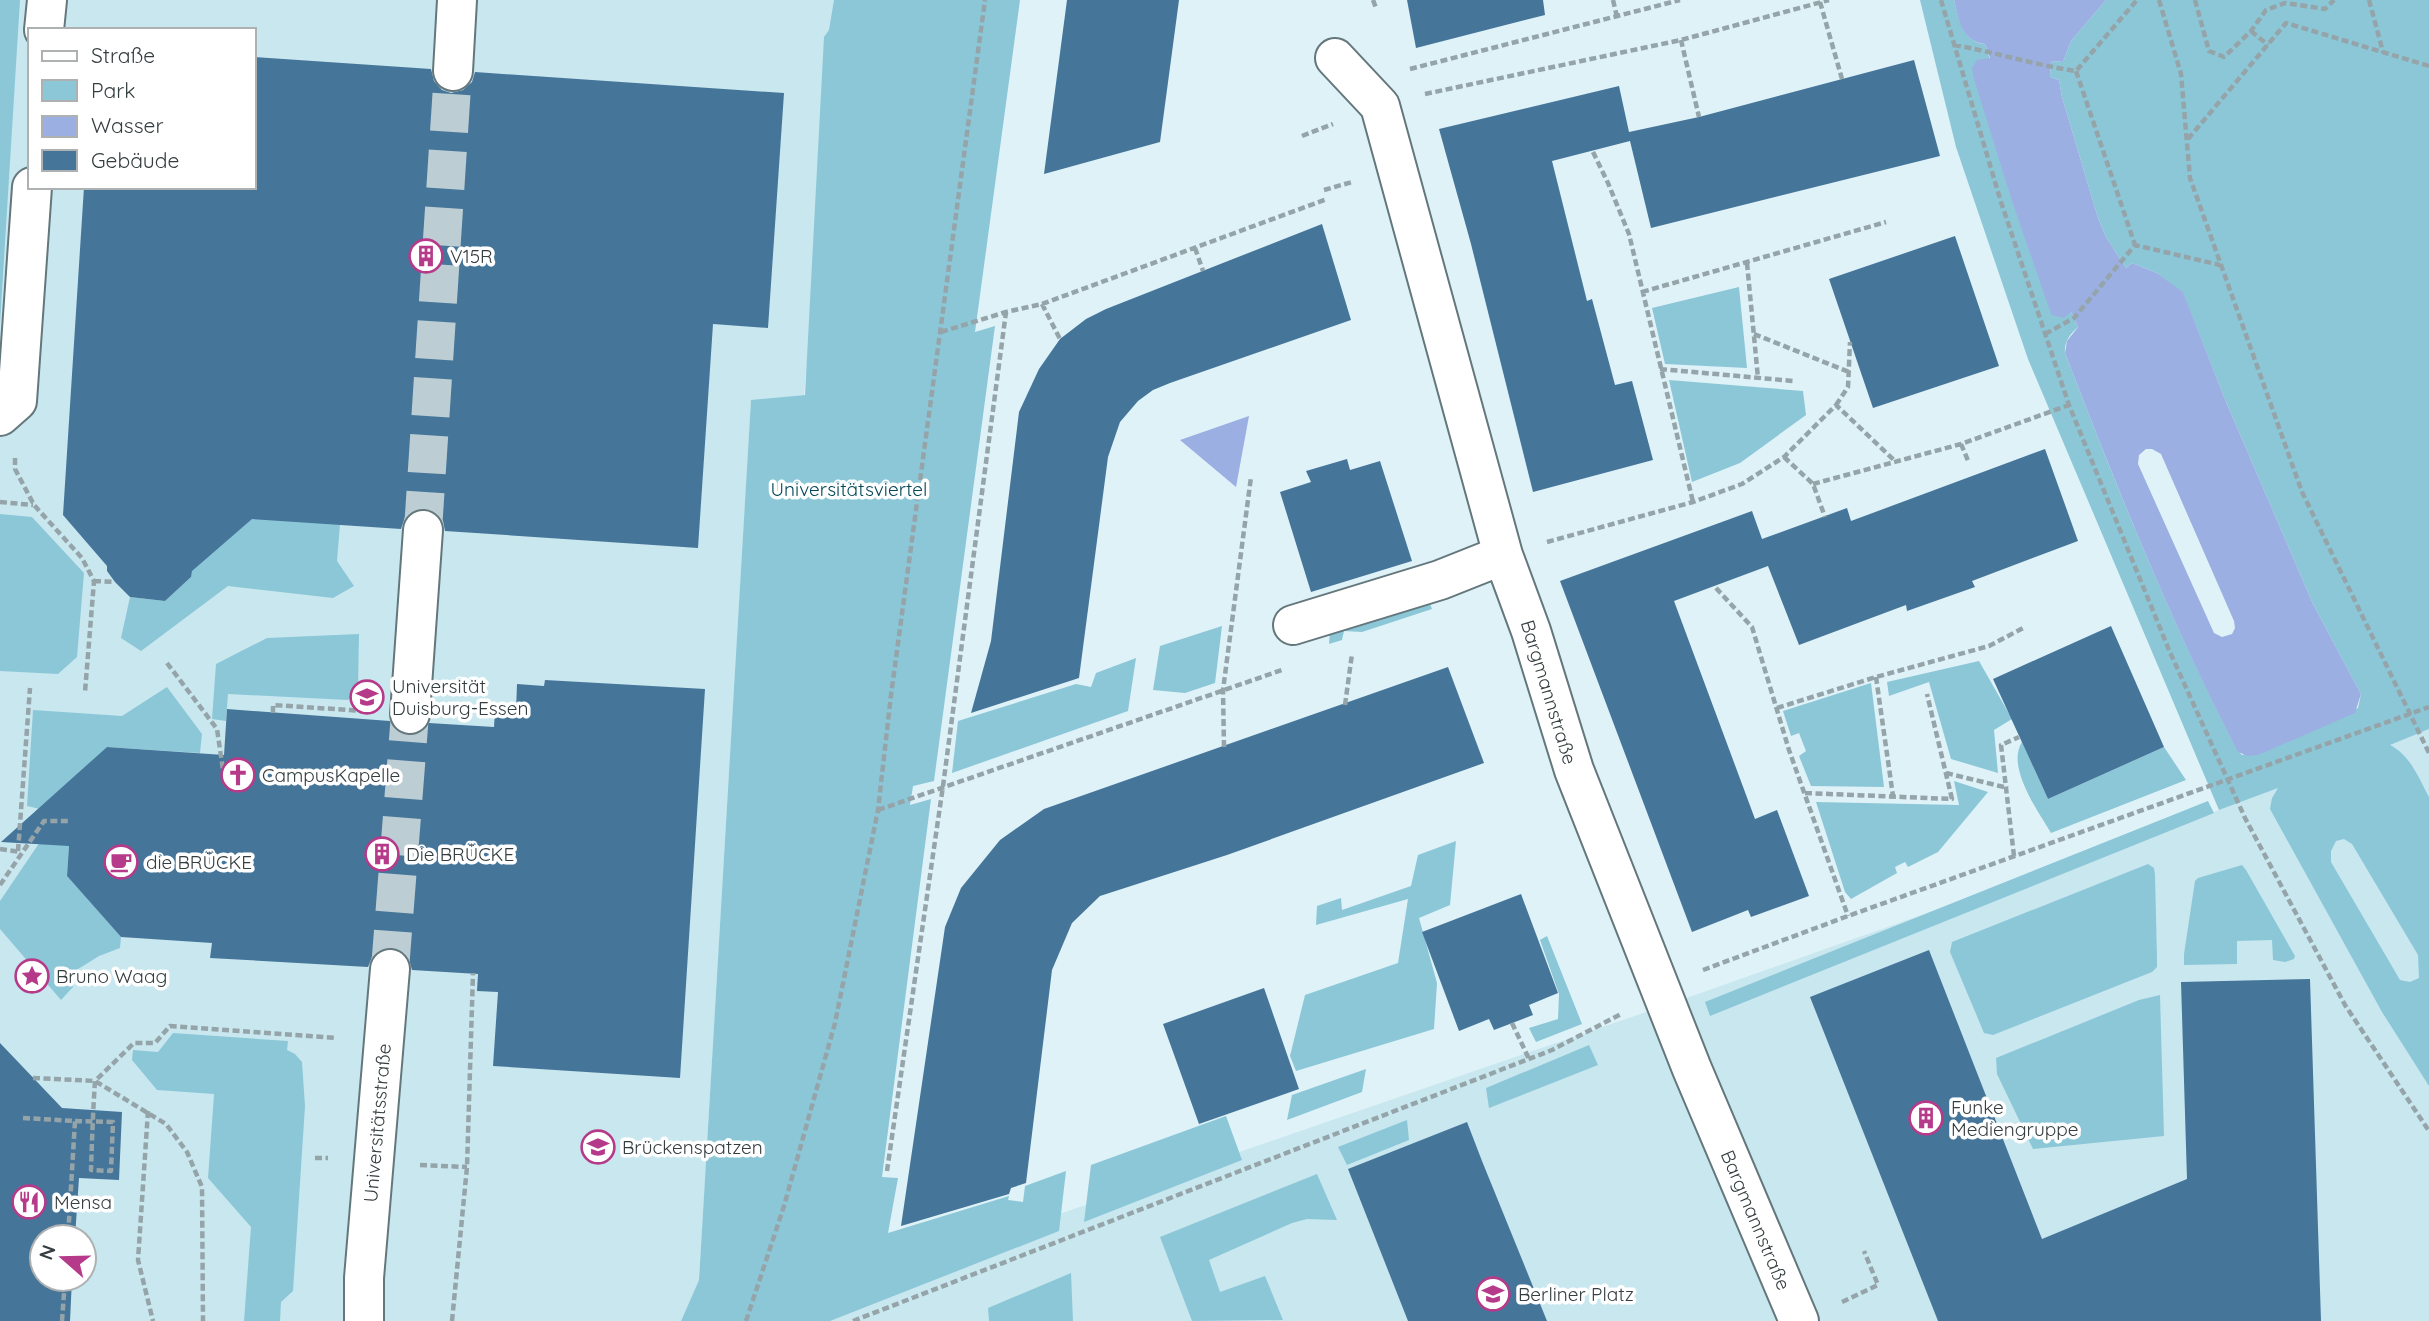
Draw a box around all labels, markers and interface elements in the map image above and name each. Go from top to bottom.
legend [28,28,256,189]
text: Straße [91,42,155,68]
text: Park [91,77,135,103]
text: Wasser [91,112,163,138]
text: Gebäude [91,147,179,173]
building icon: V15R [407,237,445,275]
place label: V15R [450,244,493,268]
park label: Universitätsviertel [771,477,927,501]
street label: Bargmannstraße [1516,617,1582,767]
place label: Universität Duisburg-Essen [392,674,528,720]
school or university icon: Universität Duisburg-Essen [348,678,386,716]
church icon: CampusKapelle [219,756,257,794]
place label: CampusKapelle [262,763,400,787]
building icon: Die BRÜCKE [363,835,401,873]
place label: Die BRÜCKE [406,842,514,866]
cafe icon: die BRÜCKE [102,843,140,881]
place label: die BRÜCKE [146,850,252,874]
place icon: Bruno Waag [13,957,51,995]
place label: Bruno Waag [56,964,167,988]
street label: Universitätsstraße [358,1043,396,1203]
place label: Funke Mediengruppe [1951,1095,2079,1141]
building icon: Funke Mediengruppe [1907,1099,1945,1137]
school or university icon: Brückenspatzen [579,1128,617,1166]
place label: Brückenspatzen [622,1135,763,1159]
street label: Bargmannstraße [1716,1146,1796,1294]
restaurant icon: Mensa [10,1183,48,1221]
place label: Mensa [54,1190,112,1214]
north arrow [28,1223,98,1293]
text: N [33,1242,61,1263]
school or university icon: Berliner Platz [1474,1275,1512,1313]
place label: Berliner Platz [1518,1282,1634,1306]

